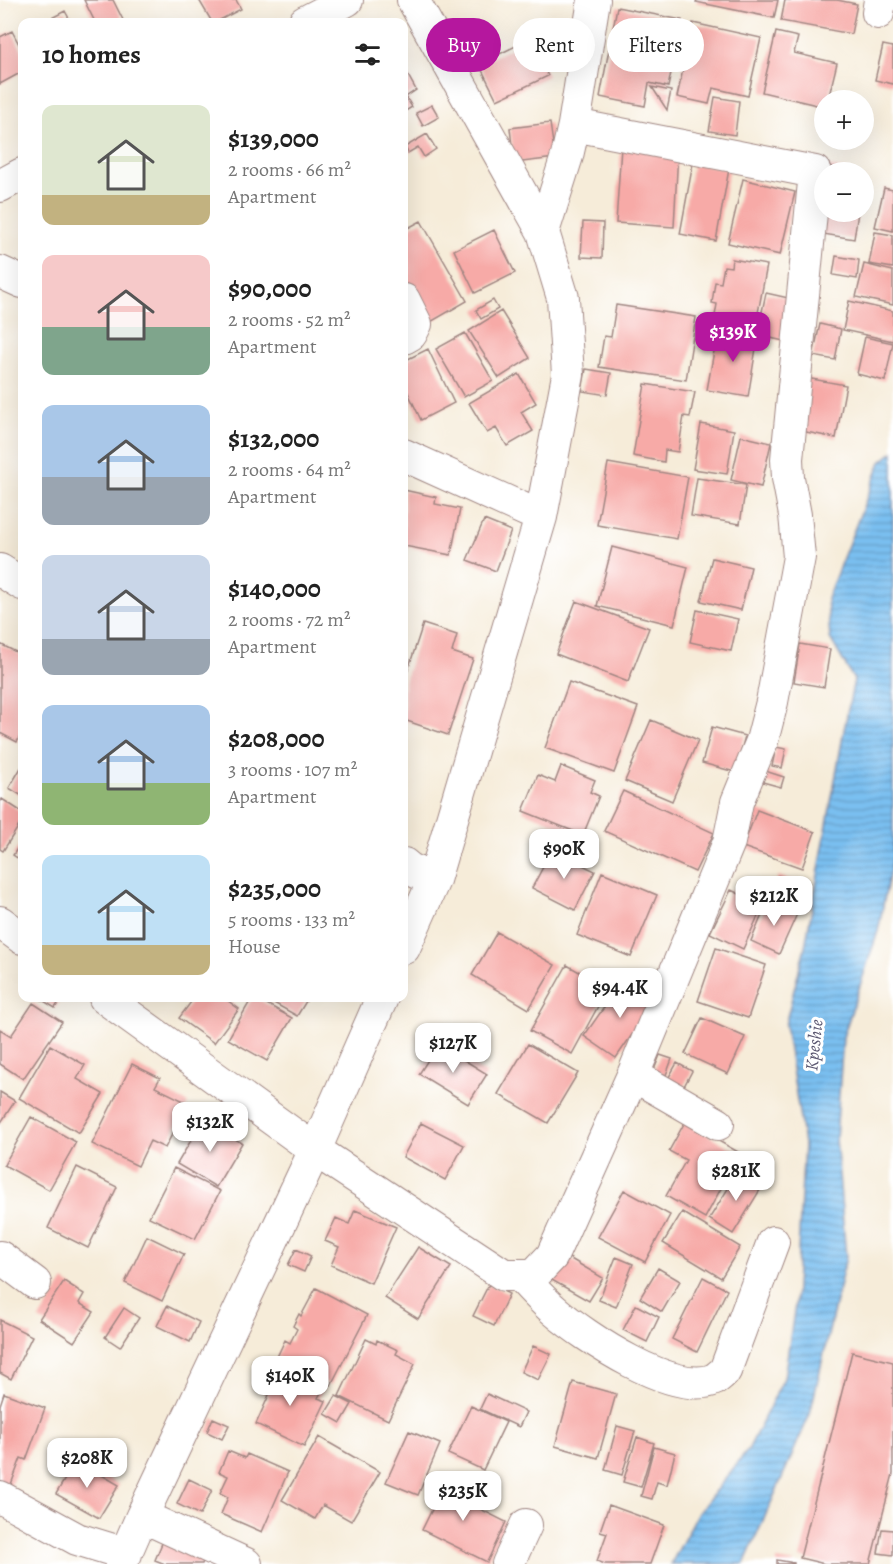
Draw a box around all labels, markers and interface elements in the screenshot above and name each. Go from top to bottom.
chip: Buy [426,18,501,72]
chip: Rent [513,18,595,72]
chip: Filters [607,18,704,72]
text: 10 homes [42,37,141,72]
icon: filters [351,38,384,71]
map controls [814,90,874,222]
button: + [814,90,874,150]
text: $139,000 [228,121,319,156]
icon: home [90,129,162,201]
text: 2 rooms · 66 m² [228,156,351,183]
button: − [814,162,874,222]
text: Apartment [228,183,317,210]
text: $90,000 [228,271,311,306]
icon: home [90,279,162,351]
text: 2 rooms · 52 m² [228,306,351,333]
pin: $139K [691,312,775,363]
text: $139K [709,318,757,345]
text: Apartment [228,333,317,360]
text: $132,000 [228,421,319,456]
icon: home [90,429,162,501]
text: 2 rooms · 64 m² [228,456,351,483]
text: Apartment [228,483,317,510]
text: $140,000 [228,571,321,606]
icon: home [90,579,162,651]
text: 2 rooms · 72 m² [228,606,350,633]
text: Apartment [228,633,317,660]
text: $208,000 [228,721,324,756]
icon: home [90,729,162,801]
text: 3 rooms · 107 m² [228,756,357,783]
text: Apartment [228,783,317,810]
pin: $90K [528,829,600,880]
text: $90K [543,835,585,862]
text: $235,000 [228,871,321,906]
pin: $212K [732,876,816,927]
icon: home [90,879,162,951]
text: $212K [750,882,798,909]
text: 5 rooms · 133 m² [228,906,355,933]
text: House [228,933,280,960]
pin: $94.4K [571,968,669,1019]
text: $94.4K [592,974,648,1001]
water label: Kpeshie [799,1018,829,1072]
pin: $127K [411,1023,495,1074]
text: $127K [429,1029,477,1056]
pin: $132K [168,1102,252,1153]
text: $132K [186,1108,234,1135]
pin: $281K [694,1151,778,1202]
text: $281K [712,1157,760,1184]
pin: $140K [248,1356,332,1407]
text: $140K [265,1362,315,1389]
pin: $208K [45,1438,129,1489]
text: $208K [61,1444,113,1471]
pin: $235K [421,1471,505,1522]
text: $235K [438,1477,488,1504]

